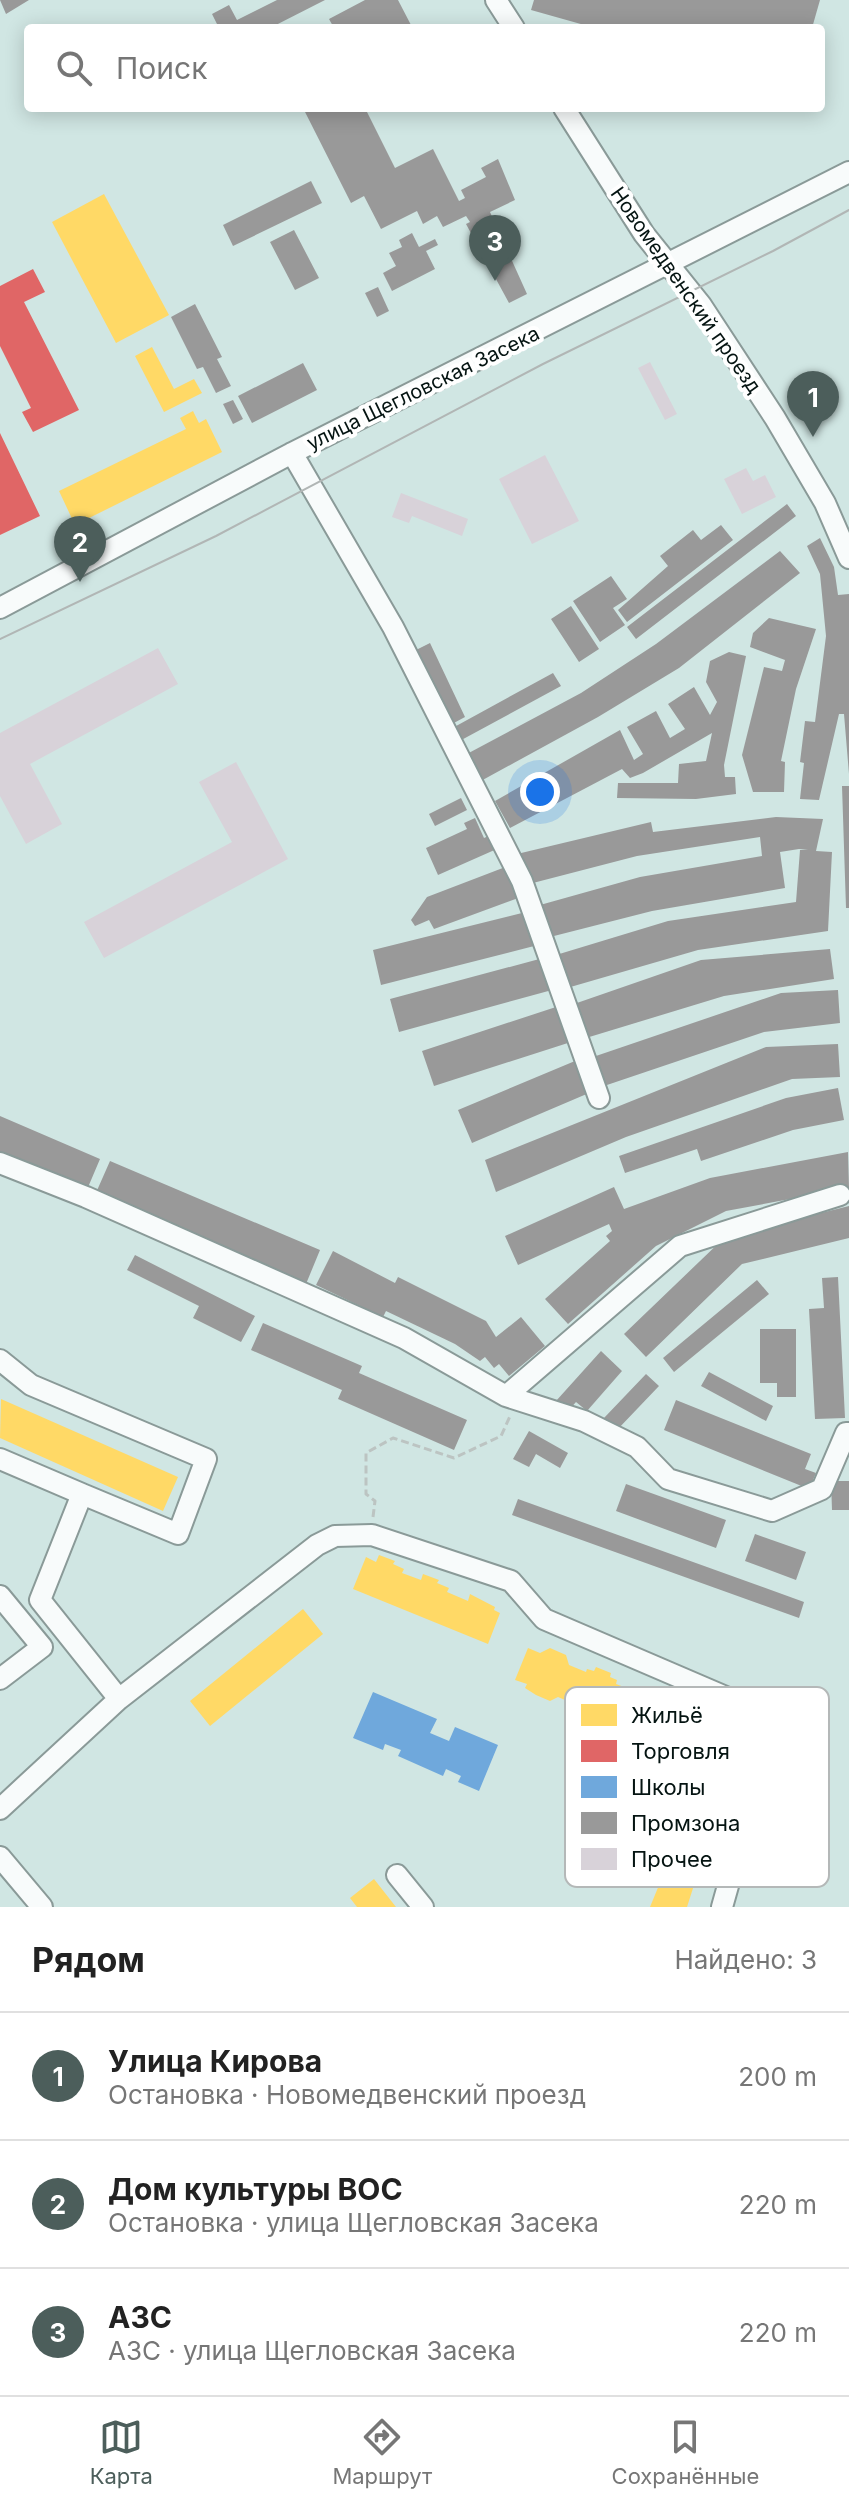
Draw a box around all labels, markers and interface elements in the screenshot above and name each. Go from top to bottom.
search box [24,24,825,112]
icon: search [52,46,96,90]
text: Поиск [116,50,207,86]
street label: Новомедвенский проезд [606,182,766,398]
pin: 3 [469,215,521,281]
street label: улица Щегловская Засека [303,321,543,455]
pin: 1 [787,371,839,437]
pin: 2 [54,516,106,582]
your location [520,772,560,812]
legend [565,1687,829,1887]
text: Жильё [631,1702,703,1728]
text: Торговля [631,1738,730,1764]
text: Школы [631,1774,706,1800]
text: Промзона [631,1810,740,1836]
text: Прочее [631,1846,713,1872]
text: Рядом [32,1939,145,1980]
text: Найдено: 3 [674,1944,817,1975]
text: Улица Кирова [108,2043,322,2079]
text: 1 [52,2061,64,2092]
text: 200 m [738,2061,817,2092]
text: Остановка · Новомедвенский проезд [108,2079,586,2110]
text: Дом культуры ВОС [108,2171,403,2207]
text: 2 [50,2189,66,2220]
text: 220 m [739,2189,817,2220]
text: Остановка · улица Щегловская Засека [108,2207,599,2238]
text: АЗС [108,2299,172,2335]
text: 3 [50,2317,66,2348]
text: 220 m [739,2317,817,2348]
text: АЗС · улица Щегловская Засека [108,2335,516,2366]
tab: Карта [90,2415,153,2489]
tab: Маршрут [332,2415,432,2489]
tab: Сохранённые [612,2415,759,2489]

